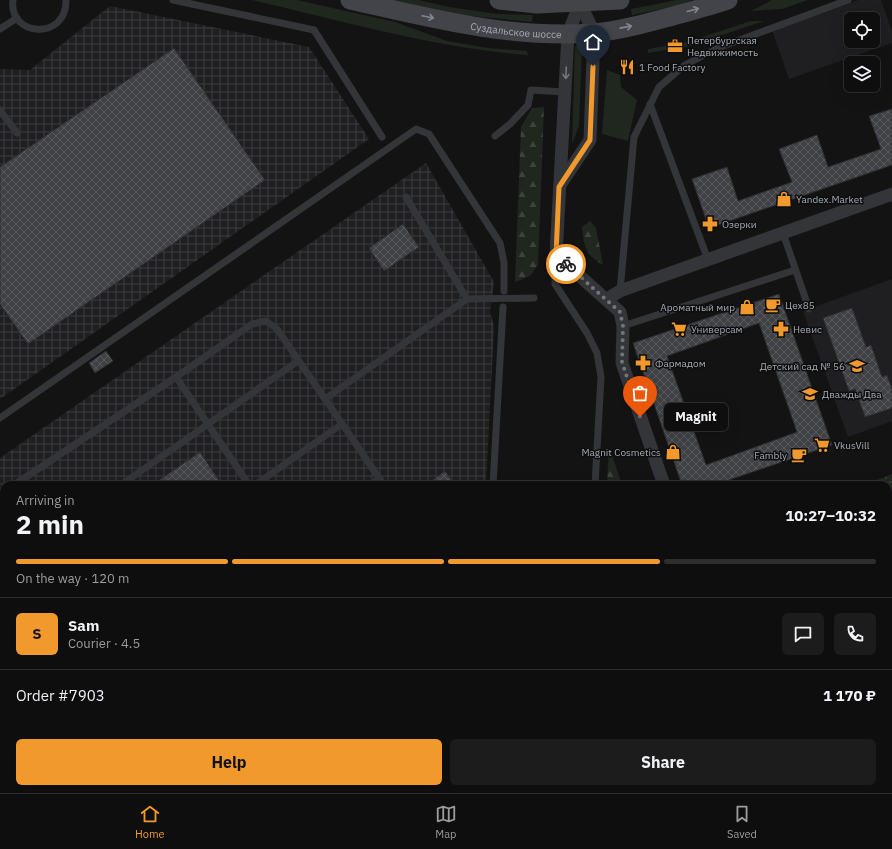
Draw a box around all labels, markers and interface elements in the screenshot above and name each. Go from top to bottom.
one-way arrow [686,6,699,13]
map controls [844,12,880,92]
button: locate [844,12,880,48]
one-way arrow [421,13,434,21]
street label: Суздальское шоссе [469,20,562,41]
one-way arrow [619,23,632,31]
pin [576,25,610,66]
icon: home [582,31,604,53]
place label: Петербургская Недвижимость [687,34,758,59]
office icon: Петербургская Недвижимость [666,37,684,55]
button: layers [844,56,880,92]
restaurant icon: 1 Food Factory [618,58,636,76]
place label: 1 Food Factory [639,61,705,74]
one-way arrow [562,66,569,79]
shop icon: Yandex.Market [775,190,793,208]
place label: Yandex.Market [796,193,863,206]
pharmacy icon: Озерки [701,215,719,233]
place label: Озерки [722,218,757,231]
courier [546,244,586,284]
icon: bike [555,253,577,275]
cafe icon: Цех85 [764,296,782,314]
shop icon: Ароматный мир [738,298,756,316]
place label: Цех85 [785,299,815,312]
place label: Ароматный мир [660,301,735,314]
supermarket icon: Универсам [670,320,688,338]
pharmacy icon: Невис [772,320,790,338]
place label: Универсам [691,323,743,336]
place label: Невис [793,323,822,336]
pharmacy icon: Фармадом [634,354,652,372]
place label: Фармадом [655,357,706,370]
school or university icon: Детский сад № 56 [848,357,866,375]
place label: Детский сад № 56 [760,360,845,373]
pin [623,376,657,417]
icon: bag [629,382,651,404]
school or university icon: Дважды Два [801,385,819,403]
place label: Дважды Два [822,388,882,401]
callout: Magnit [664,403,728,431]
text: Magnit [675,408,717,425]
supermarket icon: VkusVill [813,436,831,454]
place label: VkusVill [834,439,870,452]
shop icon: Magnit Cosmetics [664,443,682,461]
place label: Magnit Cosmetics [581,446,661,459]
cafe icon: Fambly [790,446,808,464]
place label: Fambly [754,449,787,462]
text: Arriving in [16,492,75,509]
text: 10:27–10:32 [785,506,876,525]
text: 2 min [16,507,84,541]
text: On the way · 120 m [16,570,129,587]
button: chat [782,613,824,655]
button: phone [834,613,876,655]
text: Sam [68,616,99,635]
text: S [32,624,42,643]
text: Courier · 4.5 [68,635,140,652]
text: Order #7903 [16,686,105,705]
text: 1 170 ₽ [823,686,876,705]
button: Help [16,739,442,785]
button: Share [450,739,876,785]
tab: Home [135,803,165,841]
tab: Map [435,803,457,841]
tab: Saved [727,803,757,841]

